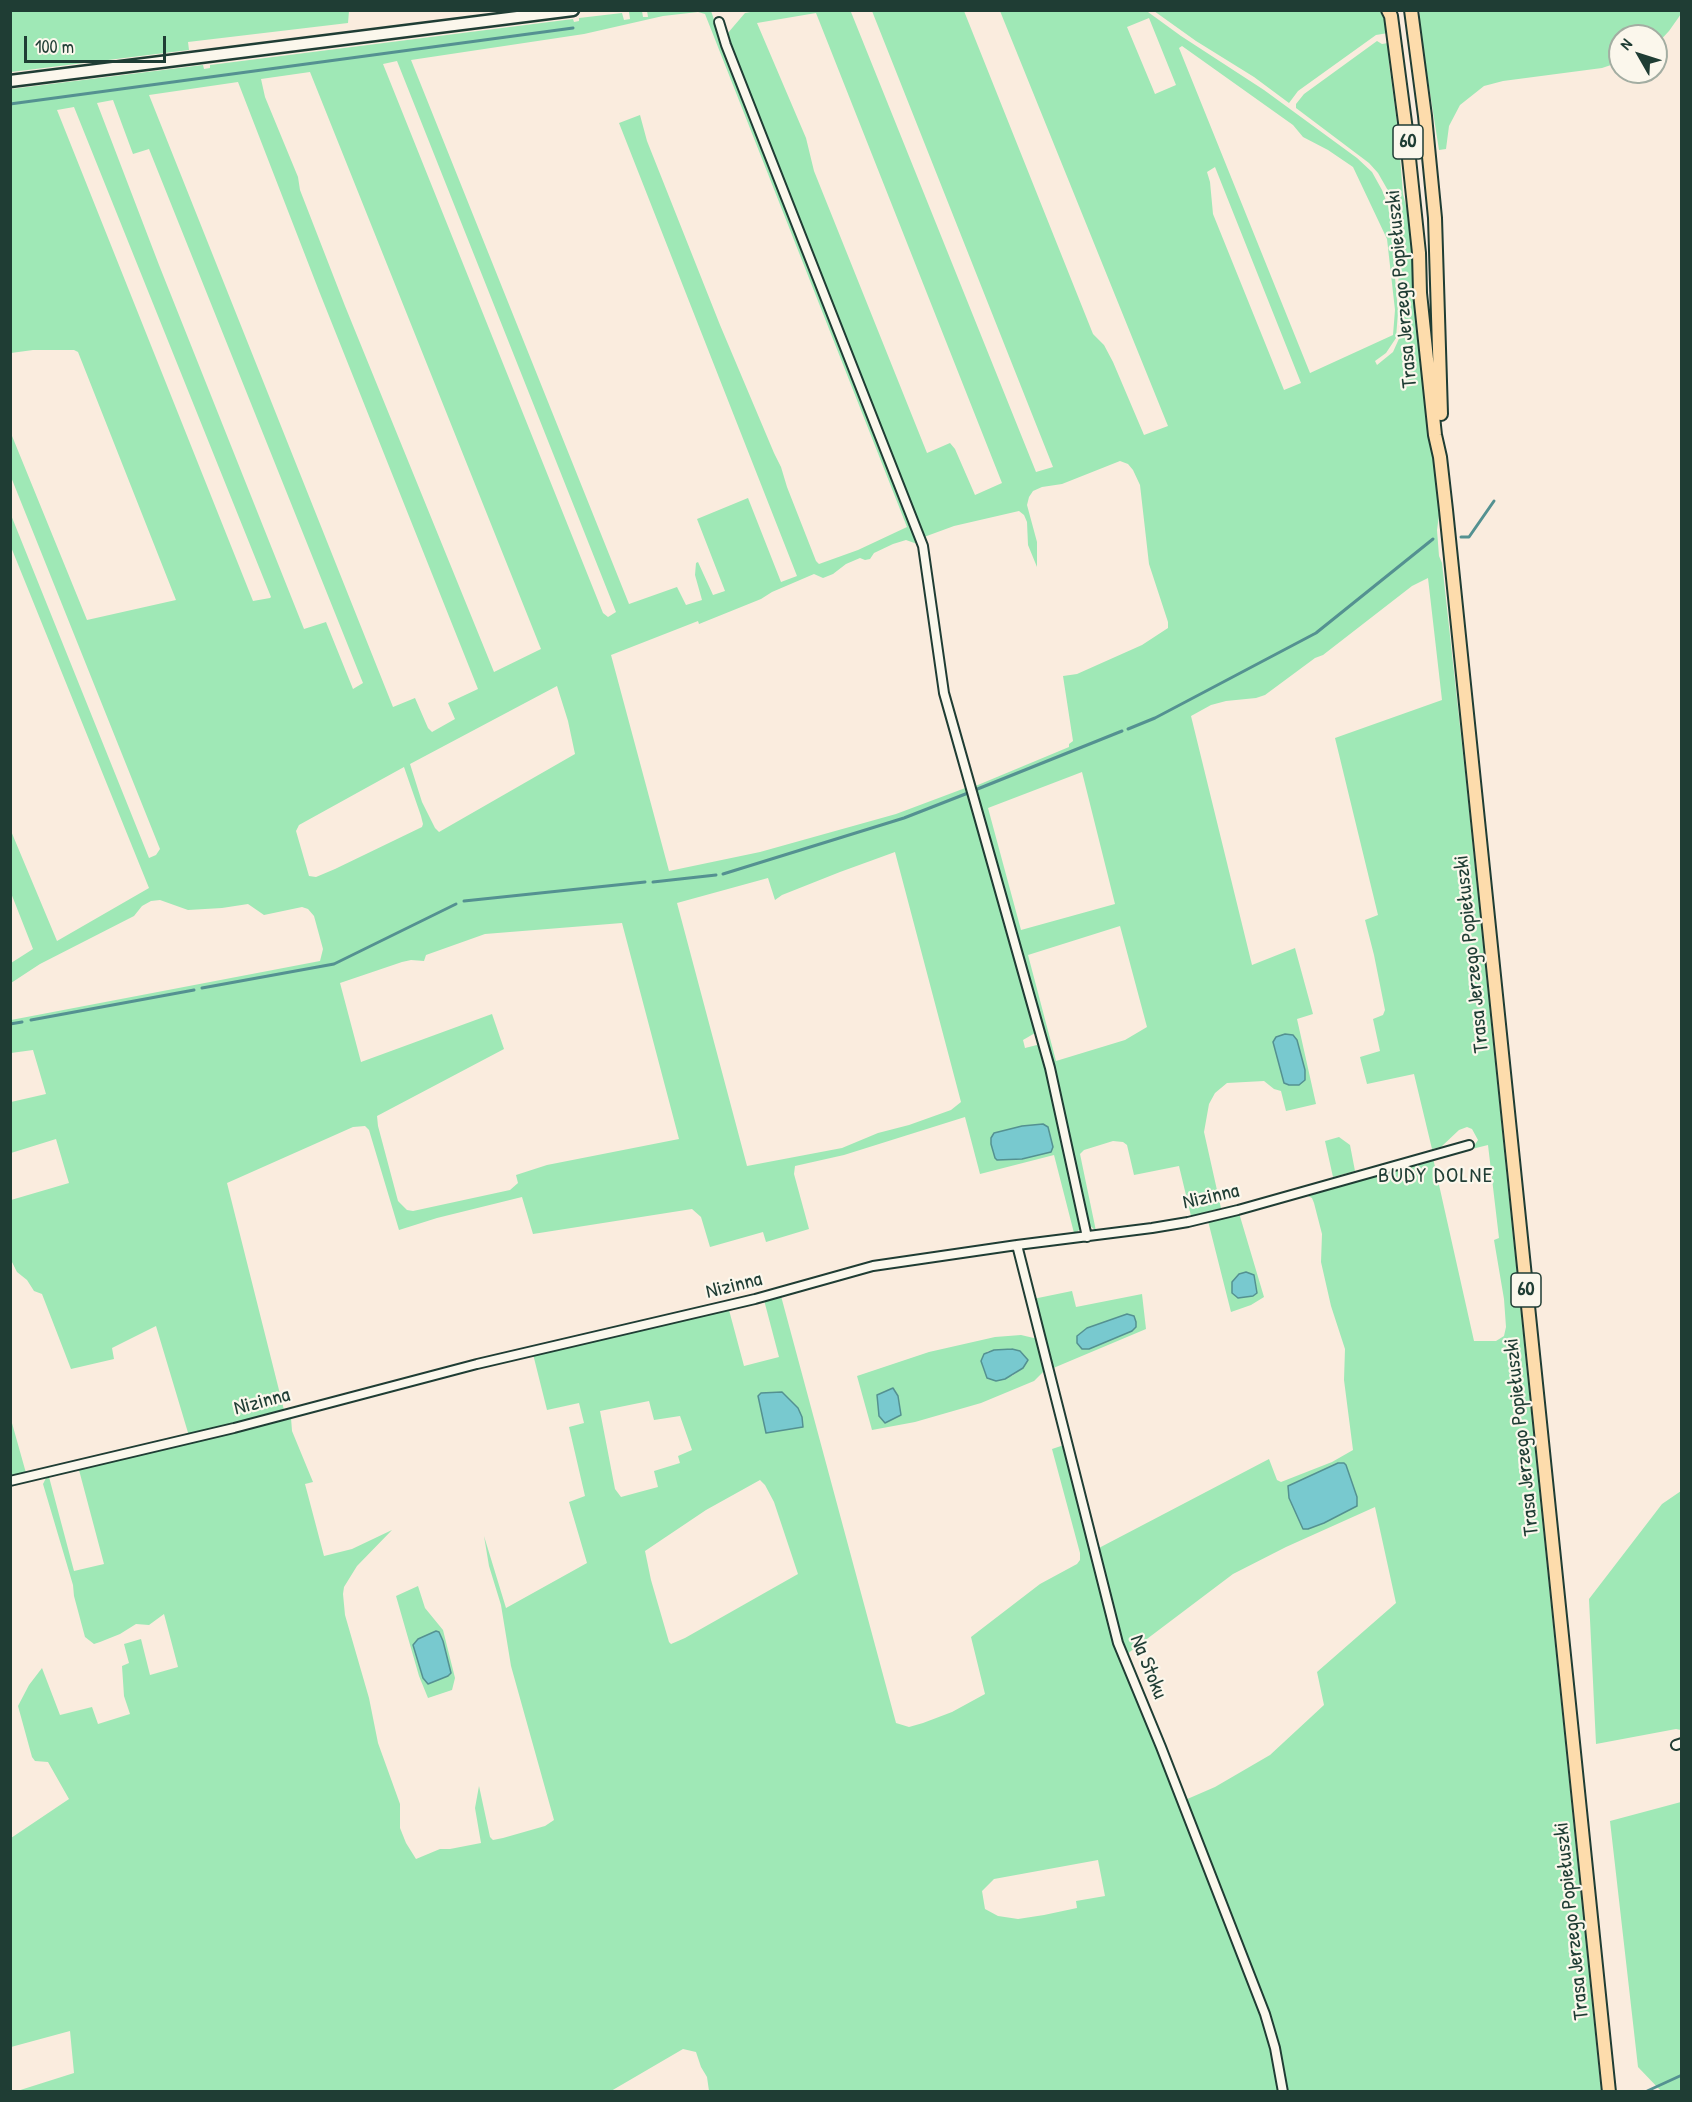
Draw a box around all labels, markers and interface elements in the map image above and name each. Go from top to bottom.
scale bar [27,24,170,62]
north arrow [1608,24,1668,84]
text: 100 m [35,34,74,59]
text: N [1614,34,1637,54]
road number: 60 [1393,125,1423,159]
street label: Trasa Jerzego Popiełuszki [1381,189,1423,389]
street label: Trasa Jerzego Popiełuszki [1449,854,1495,1054]
district label: BUDY DOLNE [1378,1163,1494,1189]
street label: Nizinna [1181,1178,1241,1216]
street label: Nizinna [703,1267,765,1305]
road number: 60 [1511,1273,1541,1307]
street label: Trasa Jerzego Popiełuszki [1499,1337,1545,1537]
street label: Nizinna [231,1382,293,1422]
street label: Na Stoku [1124,1631,1172,1703]
street label: Trasa Jerzego Popiełuszki [1549,1821,1595,2021]

